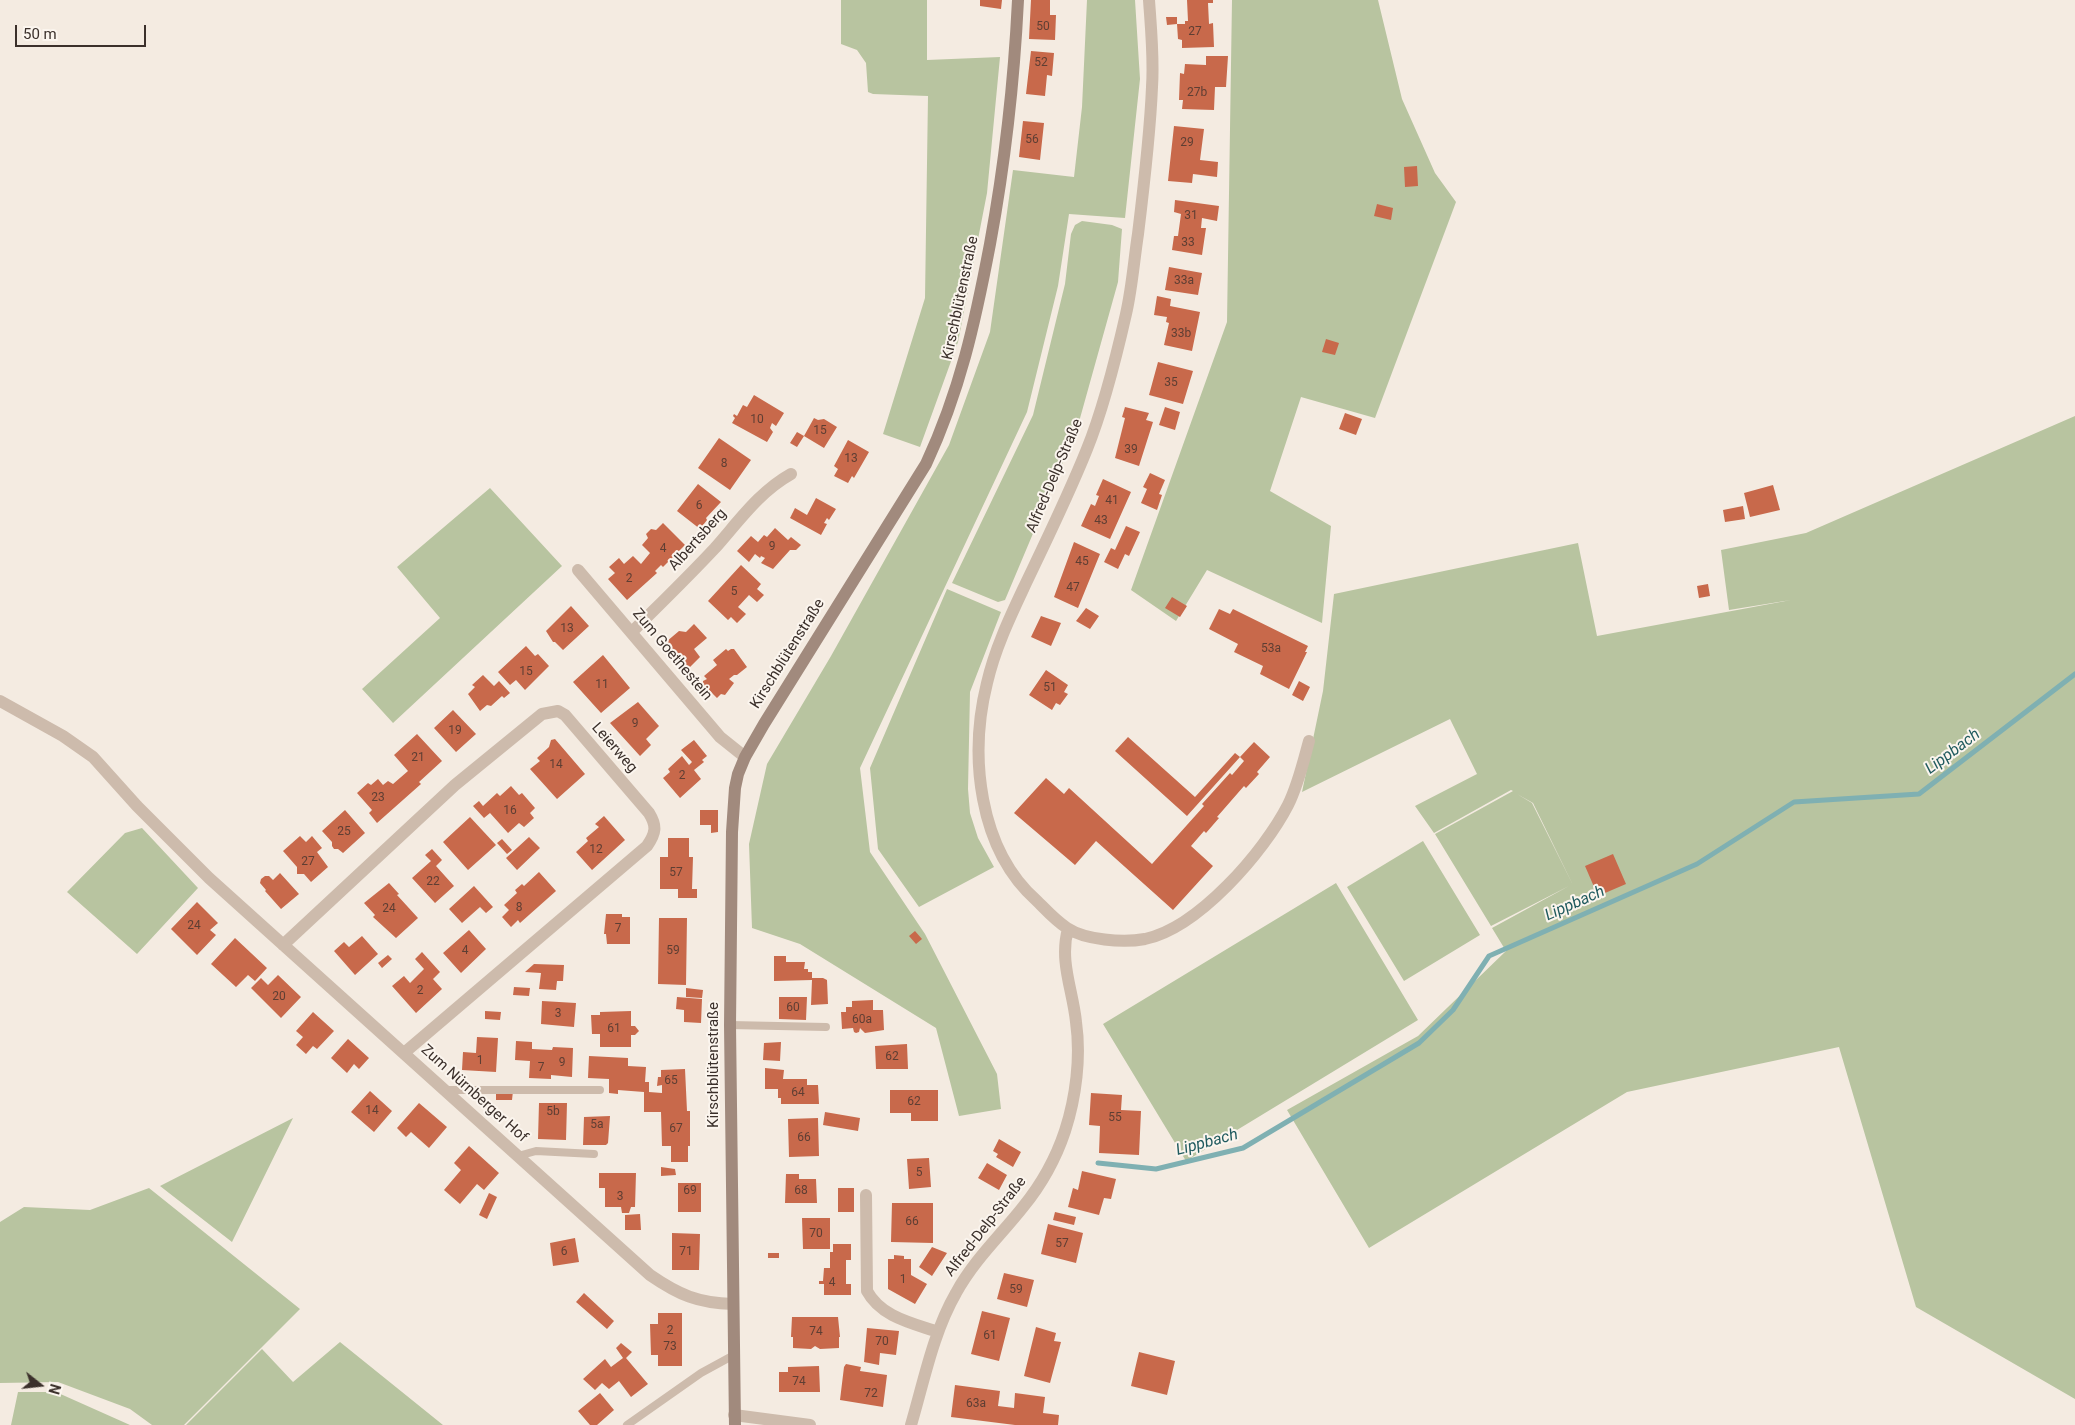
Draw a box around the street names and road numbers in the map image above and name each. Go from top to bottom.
street label: Kirschblütenstraße [939,235,983,361]
street label: Alfred-Delp-Straße [1023,416,1087,536]
street label: Albertsberg [665,505,731,575]
street label: Kirschblütenstraße [747,596,829,712]
street label: Zum Goethestein [628,605,716,705]
street label: Leierweg [587,719,641,777]
street label: Kirschblütenstraße [705,1002,723,1128]
street label: Zum Nürnberger Hof [417,1041,531,1147]
street label: Alfred-Delp-Straße [941,1173,1031,1281]

